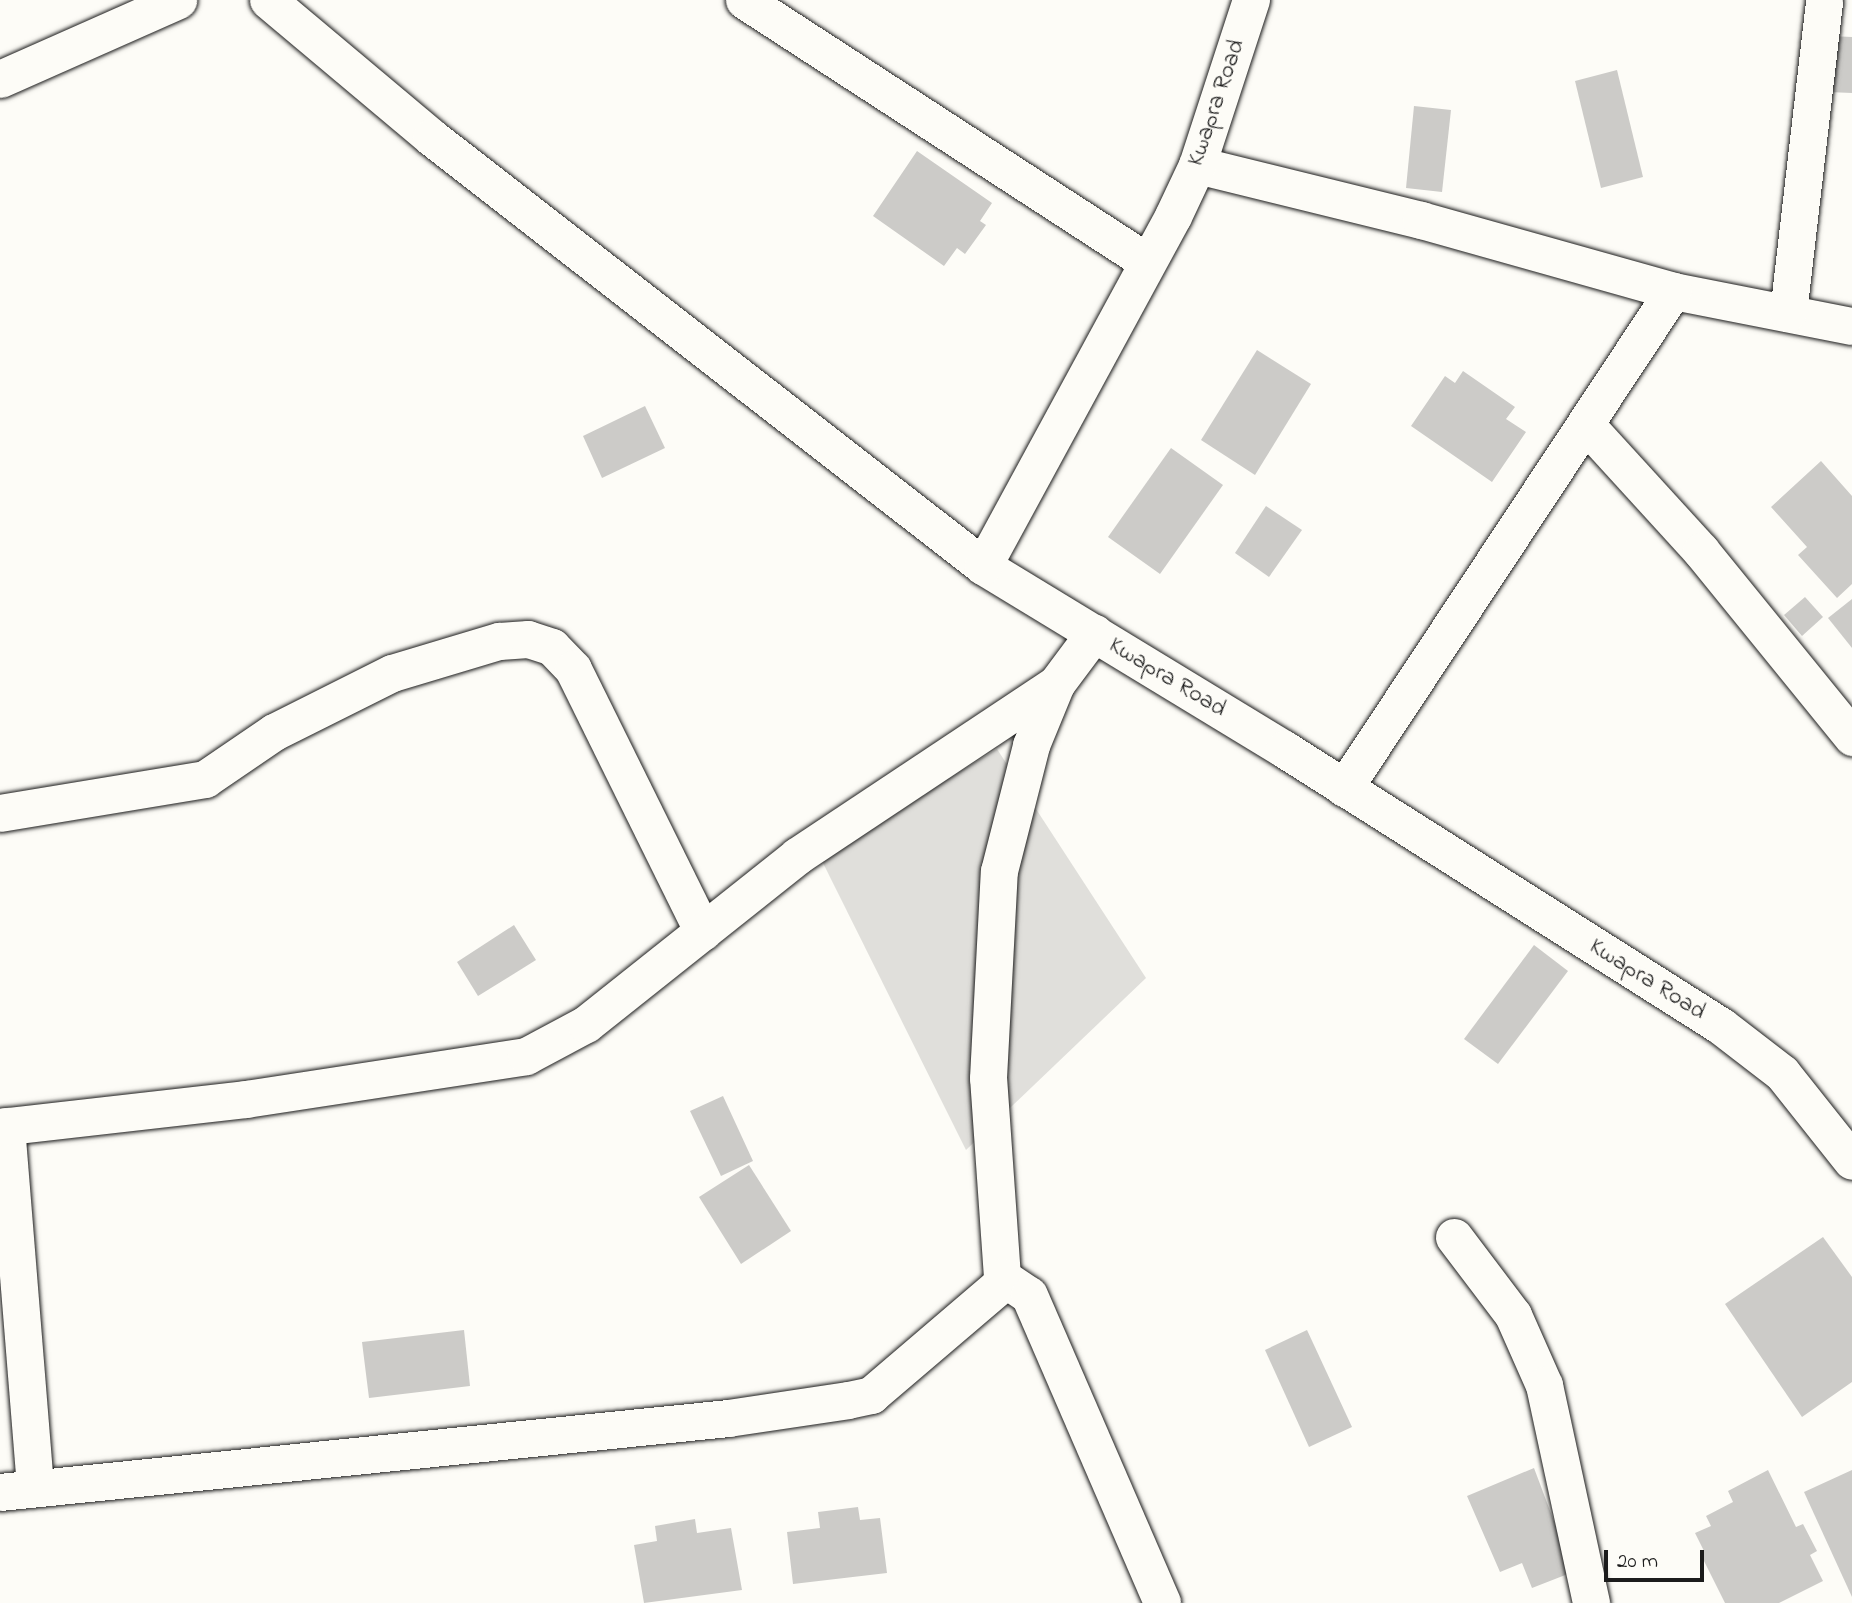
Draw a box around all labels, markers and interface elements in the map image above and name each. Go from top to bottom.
street label: Kwapra Road [1182,36,1252,170]
street label: Kwapra Road [1103,632,1231,724]
street label: Kwapra Road [1583,933,1711,1027]
scale bar [1607,1536,1707,1580]
text: 20 m [1617,1547,1658,1577]

